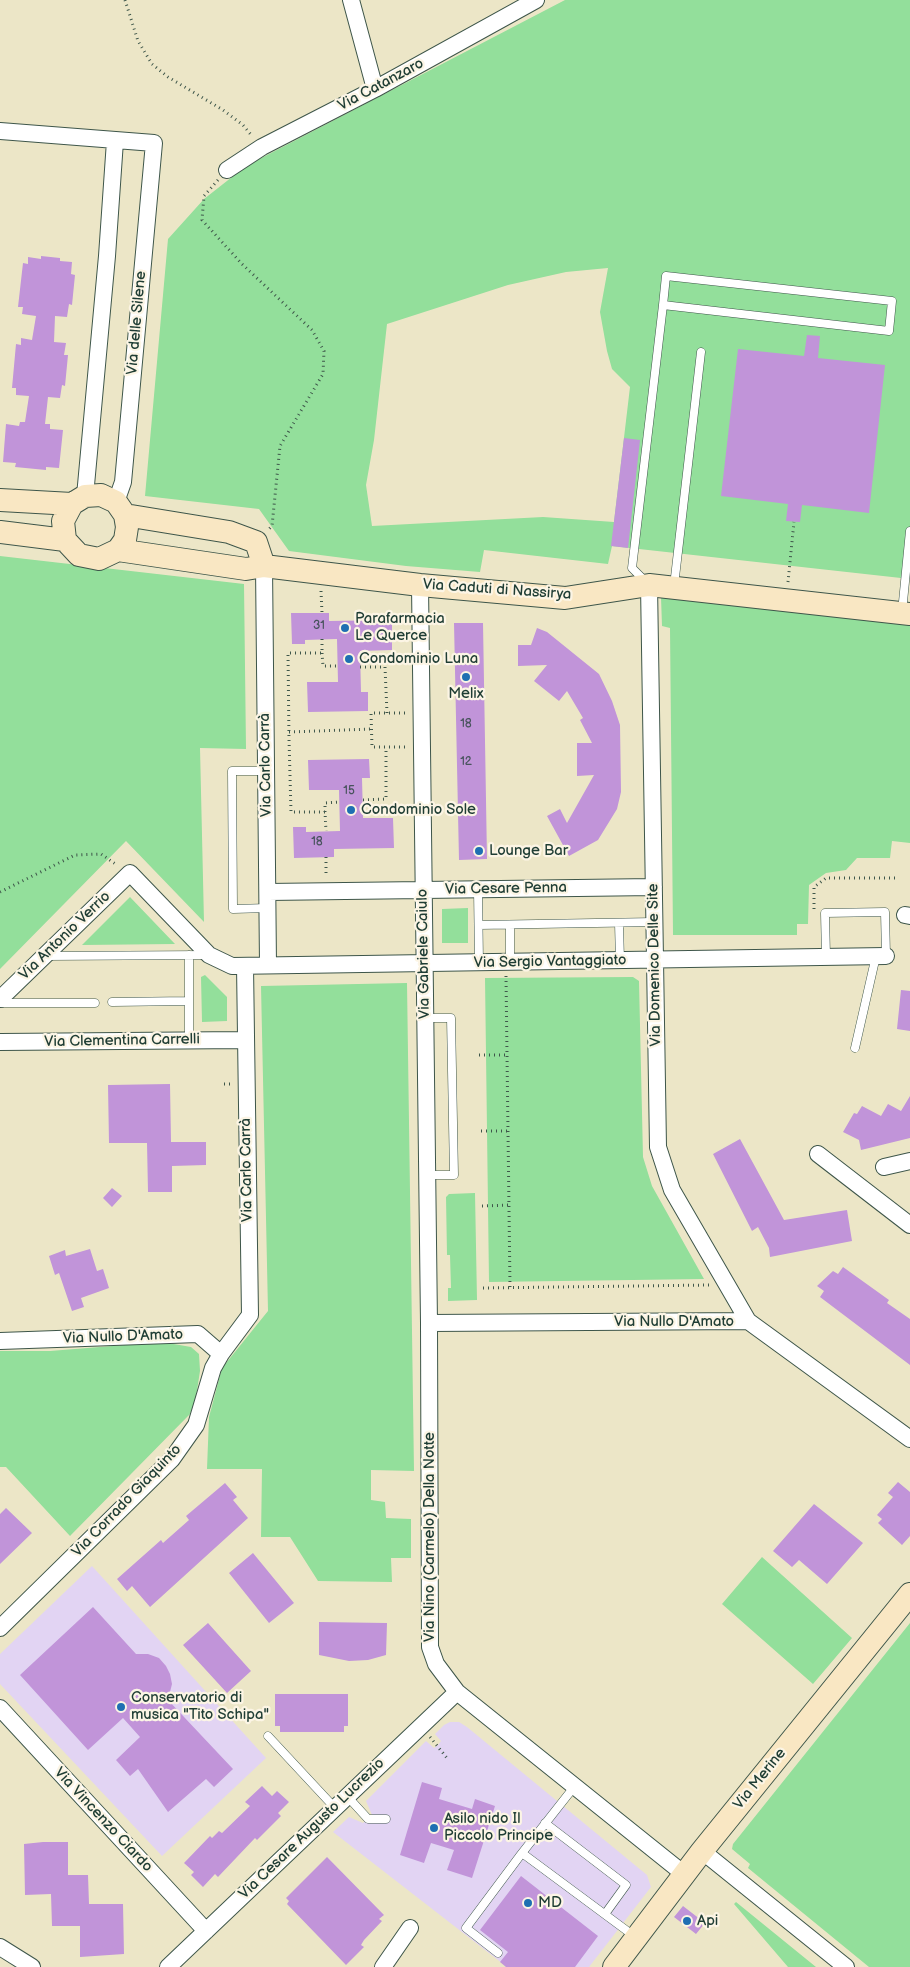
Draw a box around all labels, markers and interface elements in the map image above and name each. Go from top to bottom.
street label: Via Catanzaro [335,55,427,115]
street label: Via delle Silene [123,270,151,376]
street label: Via Caduti di Nassirya [422,576,572,604]
place label: Parafarmacia Le Querce [355,610,445,645]
house number: 31 [313,619,325,633]
marker: Parafarmacia Le Querce [339,622,351,634]
place label: Condominio Luna [359,650,478,668]
marker: Condominio Luna [343,653,355,665]
marker: Melix [460,671,472,683]
place label: Melix [448,685,484,703]
street label: Via Carlo Carrà [256,713,276,817]
house number: 18 [460,717,472,731]
house number: 12 [460,755,472,769]
house number: 15 [343,784,355,798]
place label: Condominio Sole [361,801,476,819]
marker: Condominio Sole [345,804,357,816]
house number: 18 [311,835,323,849]
place label: Lounge Bar [489,842,568,860]
marker: Lounge Bar [473,845,485,857]
street label: Via Cesare Penna [445,879,567,899]
street label: Via Domenico Delle Site [645,883,665,1047]
street label: Via Antonio Verrio [16,888,114,984]
street label: Via Gabriele Caiulo [414,889,434,1019]
street label: Via Sergio Vantaggiato [473,952,627,972]
street label: Via Clementina Carrelli [44,1031,200,1051]
street label: Via Carlo Carrà [237,1118,257,1222]
street label: Via Nullo D'Amato [614,1313,734,1331]
street label: Via Nullo D'Amato [63,1326,183,1348]
street label: Via Nino (Carmelo) Della Notte [421,1432,439,1642]
street label: Via Corrado Giaquinto [69,1441,185,1561]
place label: Conservatorio di musica "Tito Schipa" [131,1689,269,1724]
marker: Conservatorio di musica "Tito Schipa" [115,1701,127,1713]
street label: Via Merine [730,1745,790,1813]
street label: Via Cesare Augusto Lucrezio [235,1755,389,1903]
street label: Via Vincenzo Ciardo [50,1764,156,1876]
place label: Asilo nido Il Piccolo Principe [444,1810,553,1845]
marker: Asilo nido Il Piccolo Principe [428,1822,440,1834]
place label: MD [538,1894,562,1912]
marker: MD [522,1897,534,1909]
place label: Api [697,1912,718,1930]
marker: Api [681,1915,693,1927]

